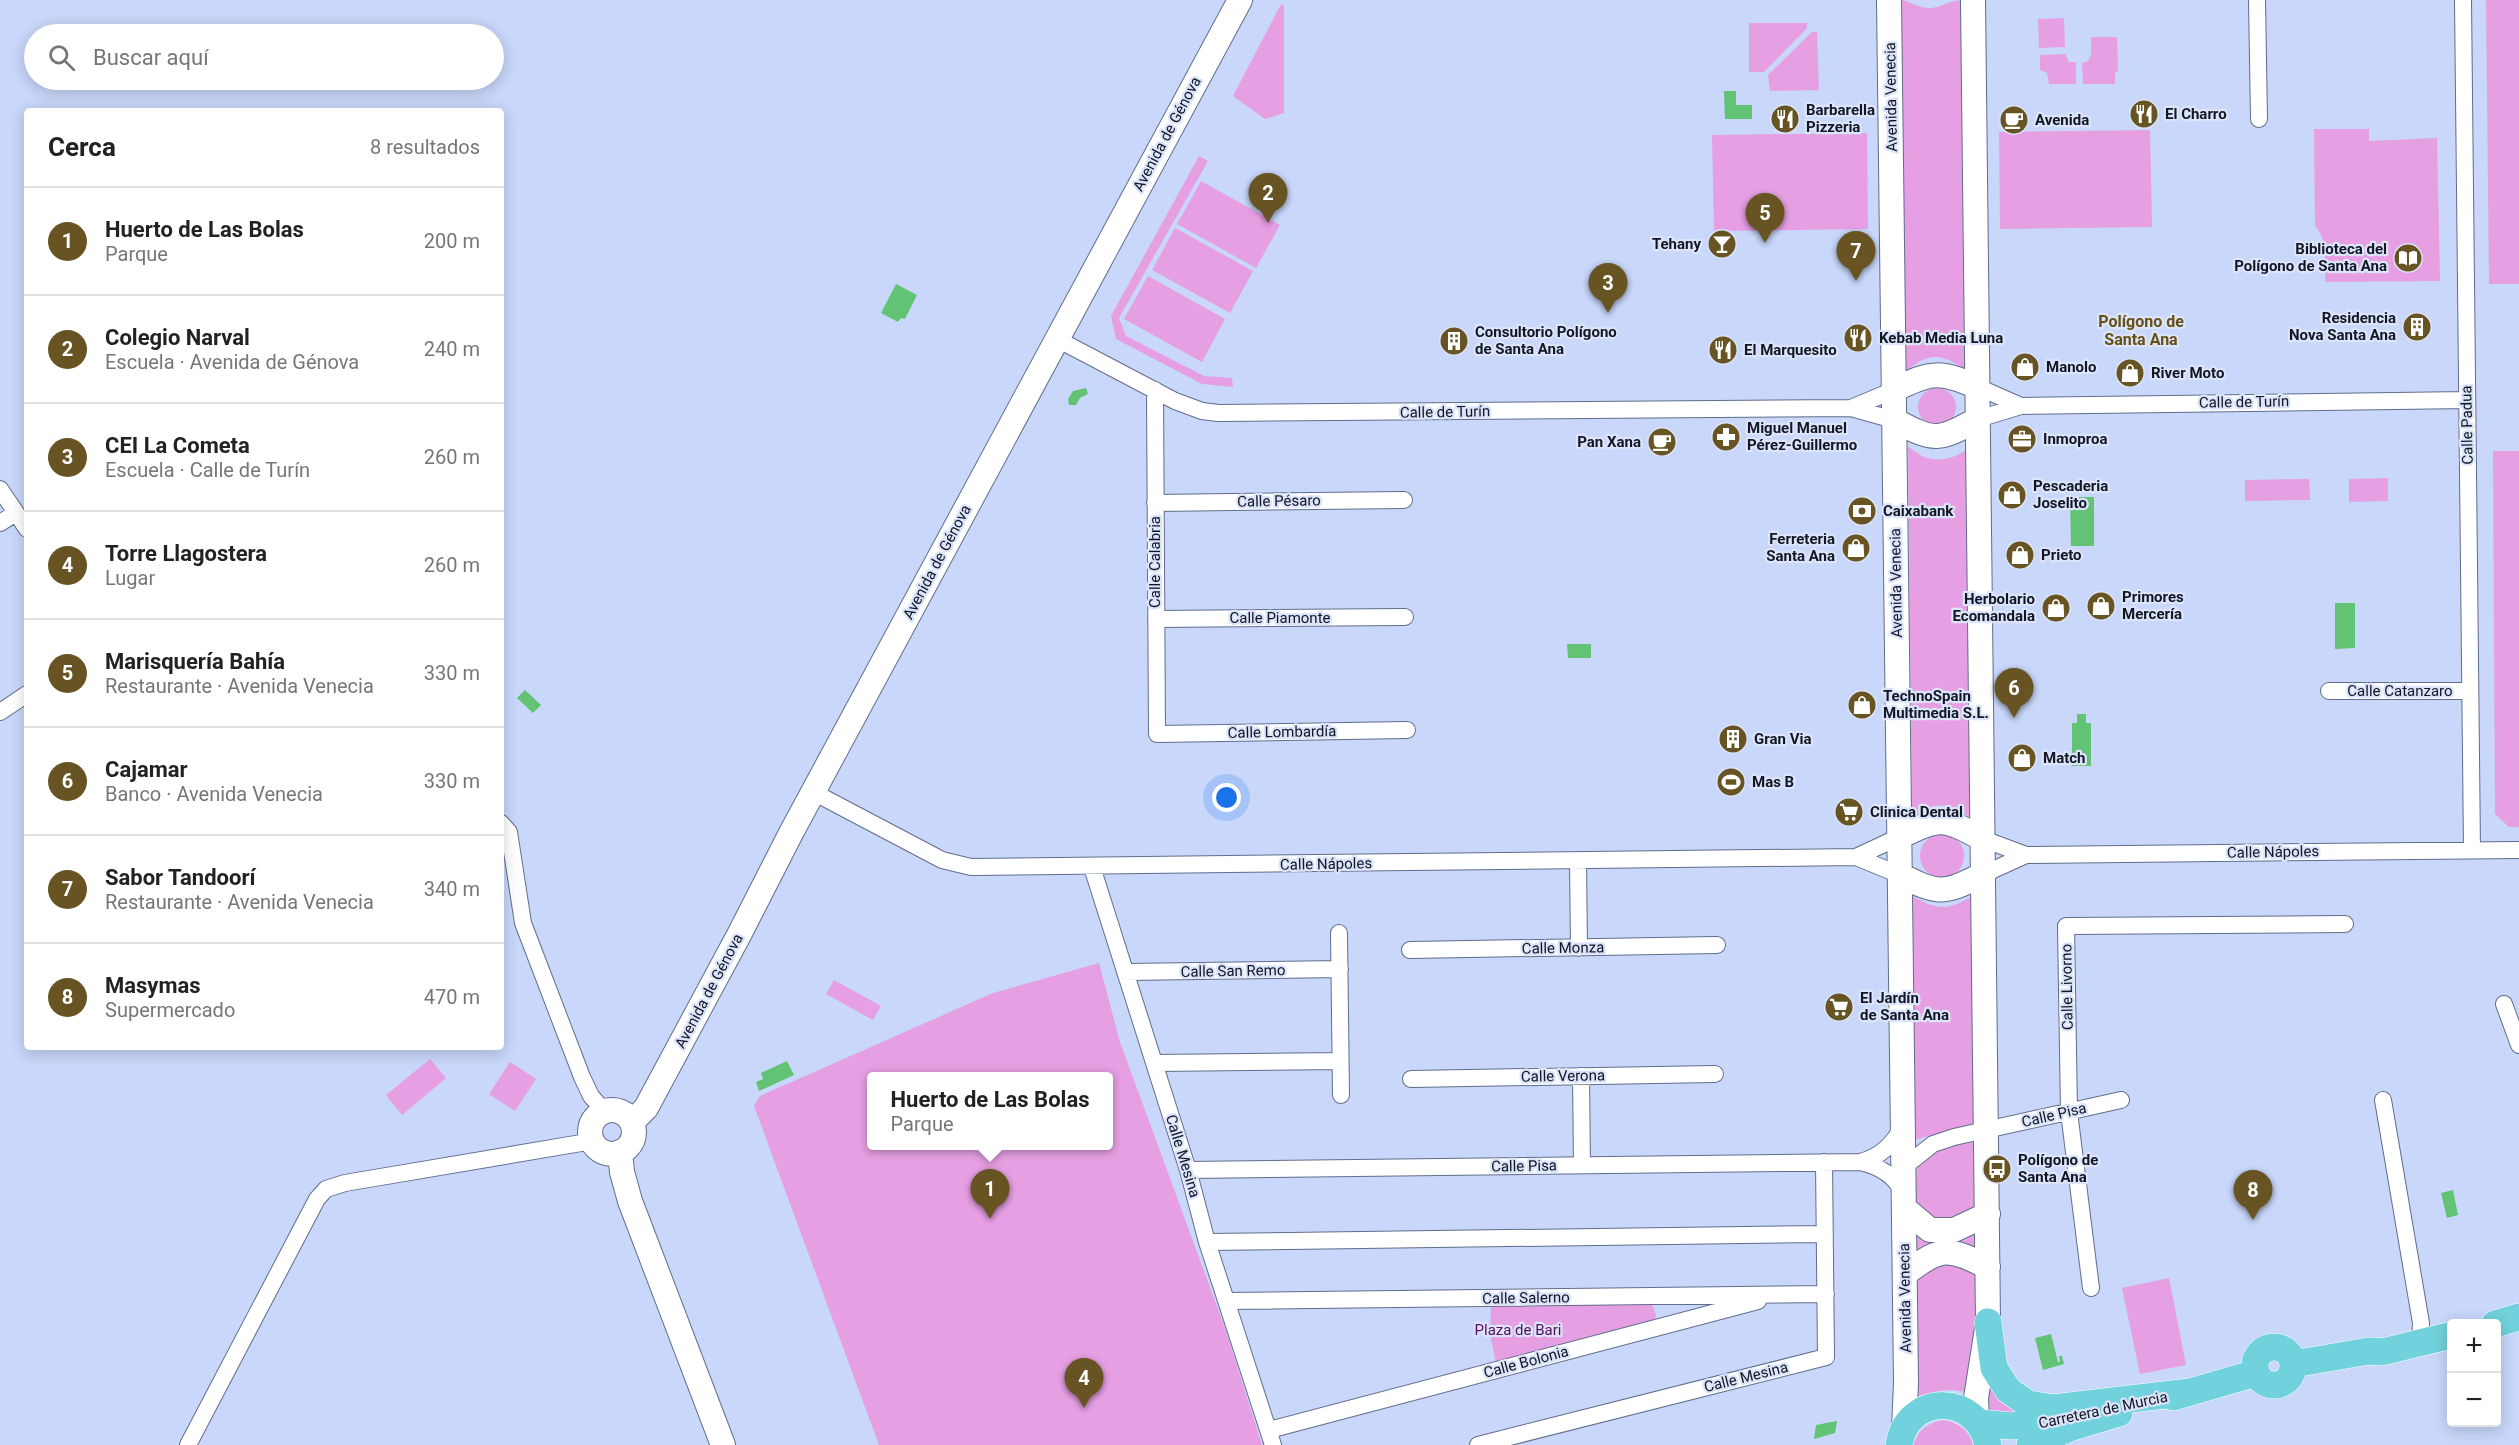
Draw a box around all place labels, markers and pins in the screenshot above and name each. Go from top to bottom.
restaurant icon: El Charro [2128,98,2160,130]
place label: Barbarella Pizzeria [1806,101,1875,136]
restaurant icon: Barbarella Pizzeria [1769,103,1801,135]
cafe icon: Avenida [1998,104,2030,136]
place label: El Charro [2165,105,2227,123]
place label: Avenida [2035,111,2089,129]
pin: 2 [1248,174,1288,223]
pin: 5 [1746,194,1784,243]
bar icon: Tehany [1706,228,1738,260]
pin: 7 [1836,232,1876,281]
place label: Tehany [1652,235,1701,253]
place label: Biblioteca del Polígono de Santa Ana [2234,240,2387,275]
library icon: Biblioteca del Polígono de Santa Ana [2392,242,2424,274]
pin: 3 [1588,264,1628,313]
place label: Residencia Nova Santa Ana [2289,309,2396,344]
building icon: Residencia Nova Santa Ana [2401,311,2433,343]
restaurant icon: Kebab Media Luna [1842,322,1874,354]
place label: Consultorio Polígono de Santa Ana [1475,323,1617,358]
building icon: Consultorio Polígono de Santa Ana [1438,325,1470,357]
place label: Kebab Media Luna [1879,329,2003,347]
restaurant icon: El Marquesito [1707,334,1739,366]
place label: El Marquesito [1744,341,1837,359]
shop icon: Manolo [2009,351,2041,383]
shop icon: River Moto [2114,357,2146,389]
place label: Manolo [2046,358,2096,376]
place label: River Moto [2151,364,2224,382]
place label: Miguel Manuel Pérez-Guillermo [1747,419,1857,454]
pharmacy icon: Miguel Manuel Pérez-Guillermo [1710,421,1742,453]
office icon: Inmoproa [2006,423,2038,455]
cafe icon: Pan Xana [1646,426,1678,458]
place label: Inmoproa [2043,430,2107,448]
place label: Pan Xana [1577,433,1641,451]
place label: Pescaderia Joselito [2033,477,2108,512]
shop icon: Pescaderia Joselito [1996,479,2028,511]
bank icon: Caixabank [1846,495,1878,527]
place label: Caixabank [1883,502,1954,520]
place label: Ferreteria Santa Ana [1766,530,1835,565]
shop icon: Ferreteria Santa Ana [1840,532,1872,564]
shop icon: Prieto [2004,539,2036,571]
place label: Prieto [2041,546,2082,564]
place label: Primores Mercería [2122,588,2184,623]
place label: Herbolario Ecomandala [1953,590,2035,625]
shop icon: Primores Mercería [2085,590,2117,622]
shop icon: Herbolario Ecomandala [2040,592,2072,624]
pin: 6 [1994,668,2034,718]
place label: TechnoSpain Multimedia S.L. [1883,687,1989,722]
shop icon: TechnoSpain Multimedia S.L. [1846,689,1878,721]
building icon: Gran Via [1717,723,1749,755]
place label: Gran Via [1754,730,1811,748]
shop icon: Match [2006,742,2038,774]
place label: Match [2043,749,2085,767]
sports icon: Mas B [1715,766,1747,798]
place label: Mas B [1752,773,1794,791]
supermarket icon: Clinica Dental [1833,796,1865,828]
place label: Clinica Dental [1870,803,1963,821]
place label: El Jardín de Santa Ana [1860,989,1949,1024]
supermarket icon: El Jardín de Santa Ana [1823,991,1855,1023]
place label: Polígono de Santa Ana [2018,1151,2098,1186]
bus stop icon: Polígono de Santa Ana [1981,1153,2013,1185]
pin: 1 [970,1170,1010,1219]
pin: 8 [2234,1170,2272,1220]
pin: 4 [1064,1358,1104,1408]

